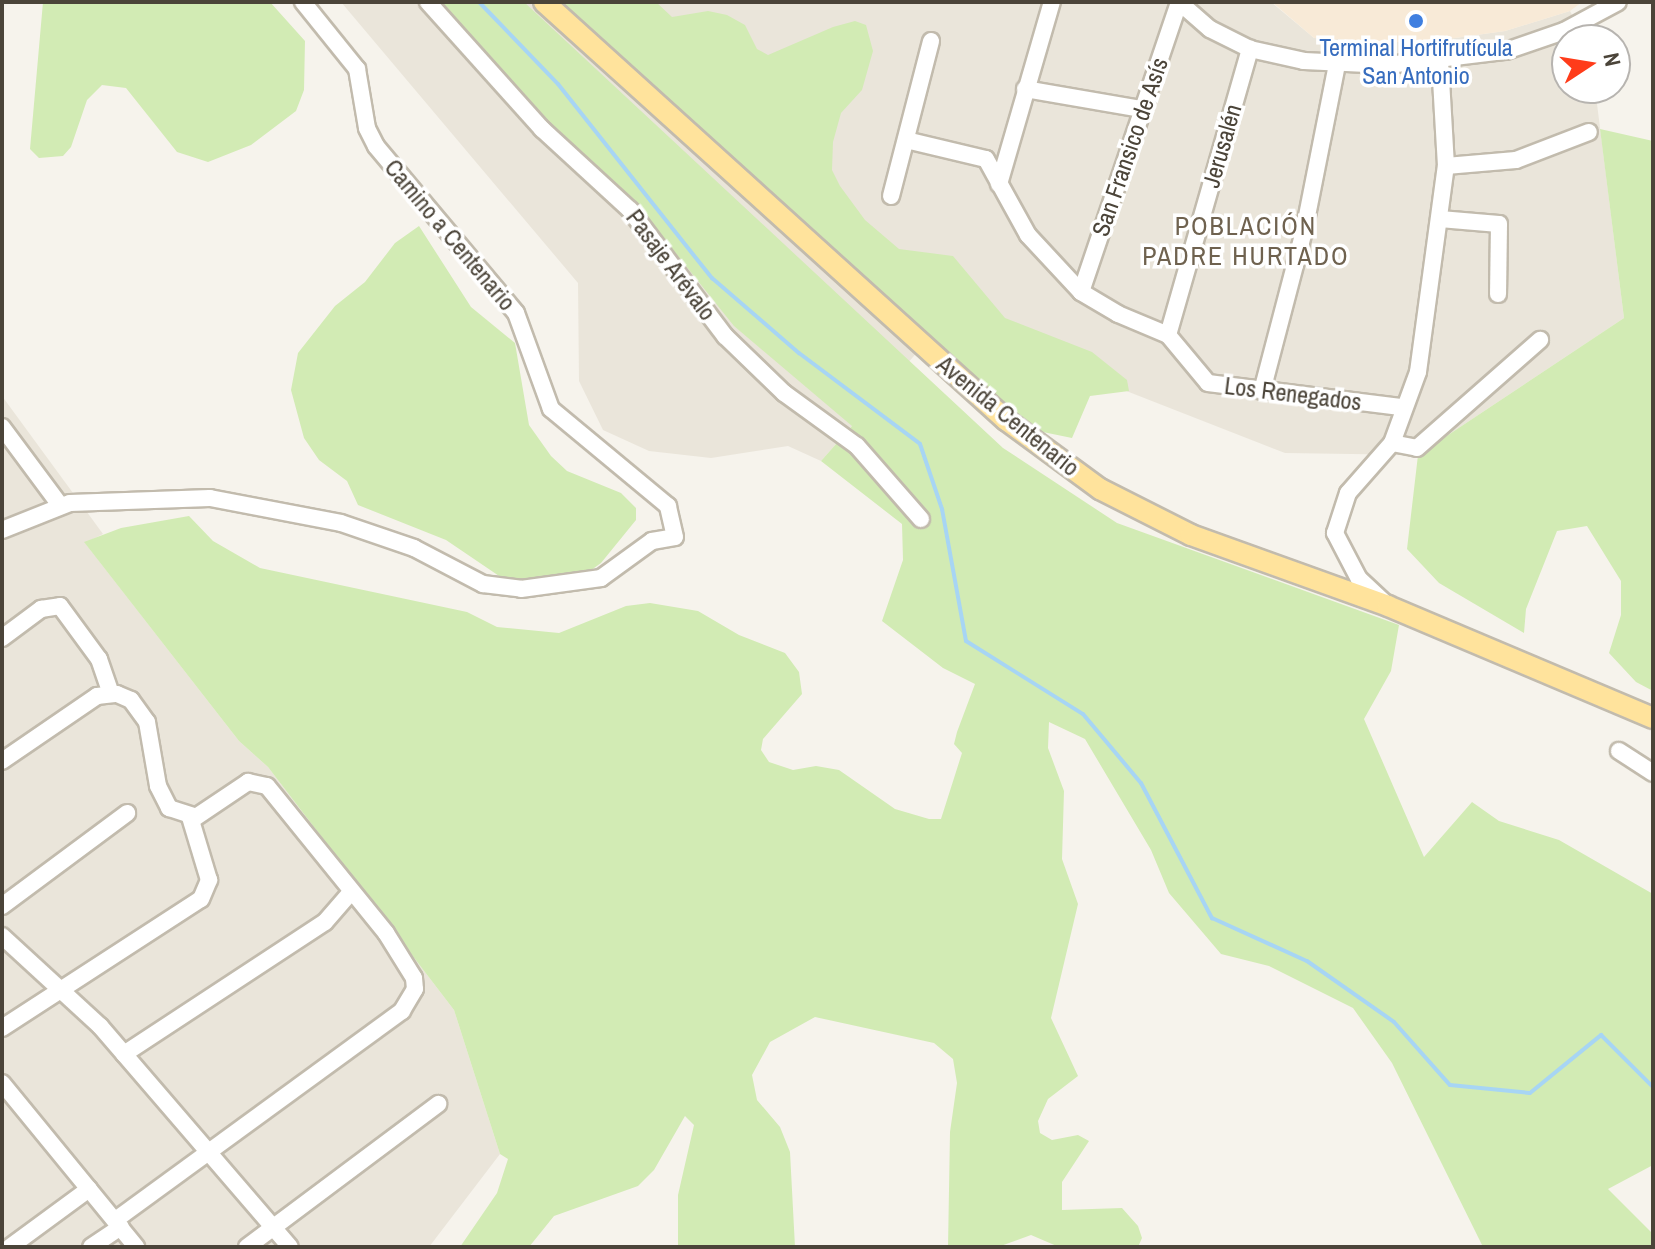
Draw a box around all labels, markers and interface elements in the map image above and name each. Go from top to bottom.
marker: Terminal Hortifrutícula San Antonio [1407,12,1425,30]
north arrow [1551,24,1631,104]
place label: Terminal Hortifrutícula San Antonio [1319,34,1513,90]
text: N [1596,50,1629,69]
street label: San Fransico de Asís [1086,53,1174,241]
street label: Jerusalén [1196,101,1248,191]
street label: Camino a Centenario [378,154,522,316]
street label: Pasaje Arévalo [620,203,722,327]
district label: POBLACIÓN PADRE HURTADO [1142,210,1350,272]
street label: Avenida Centenario [931,350,1085,482]
street label: Los Renegados [1223,371,1363,417]

